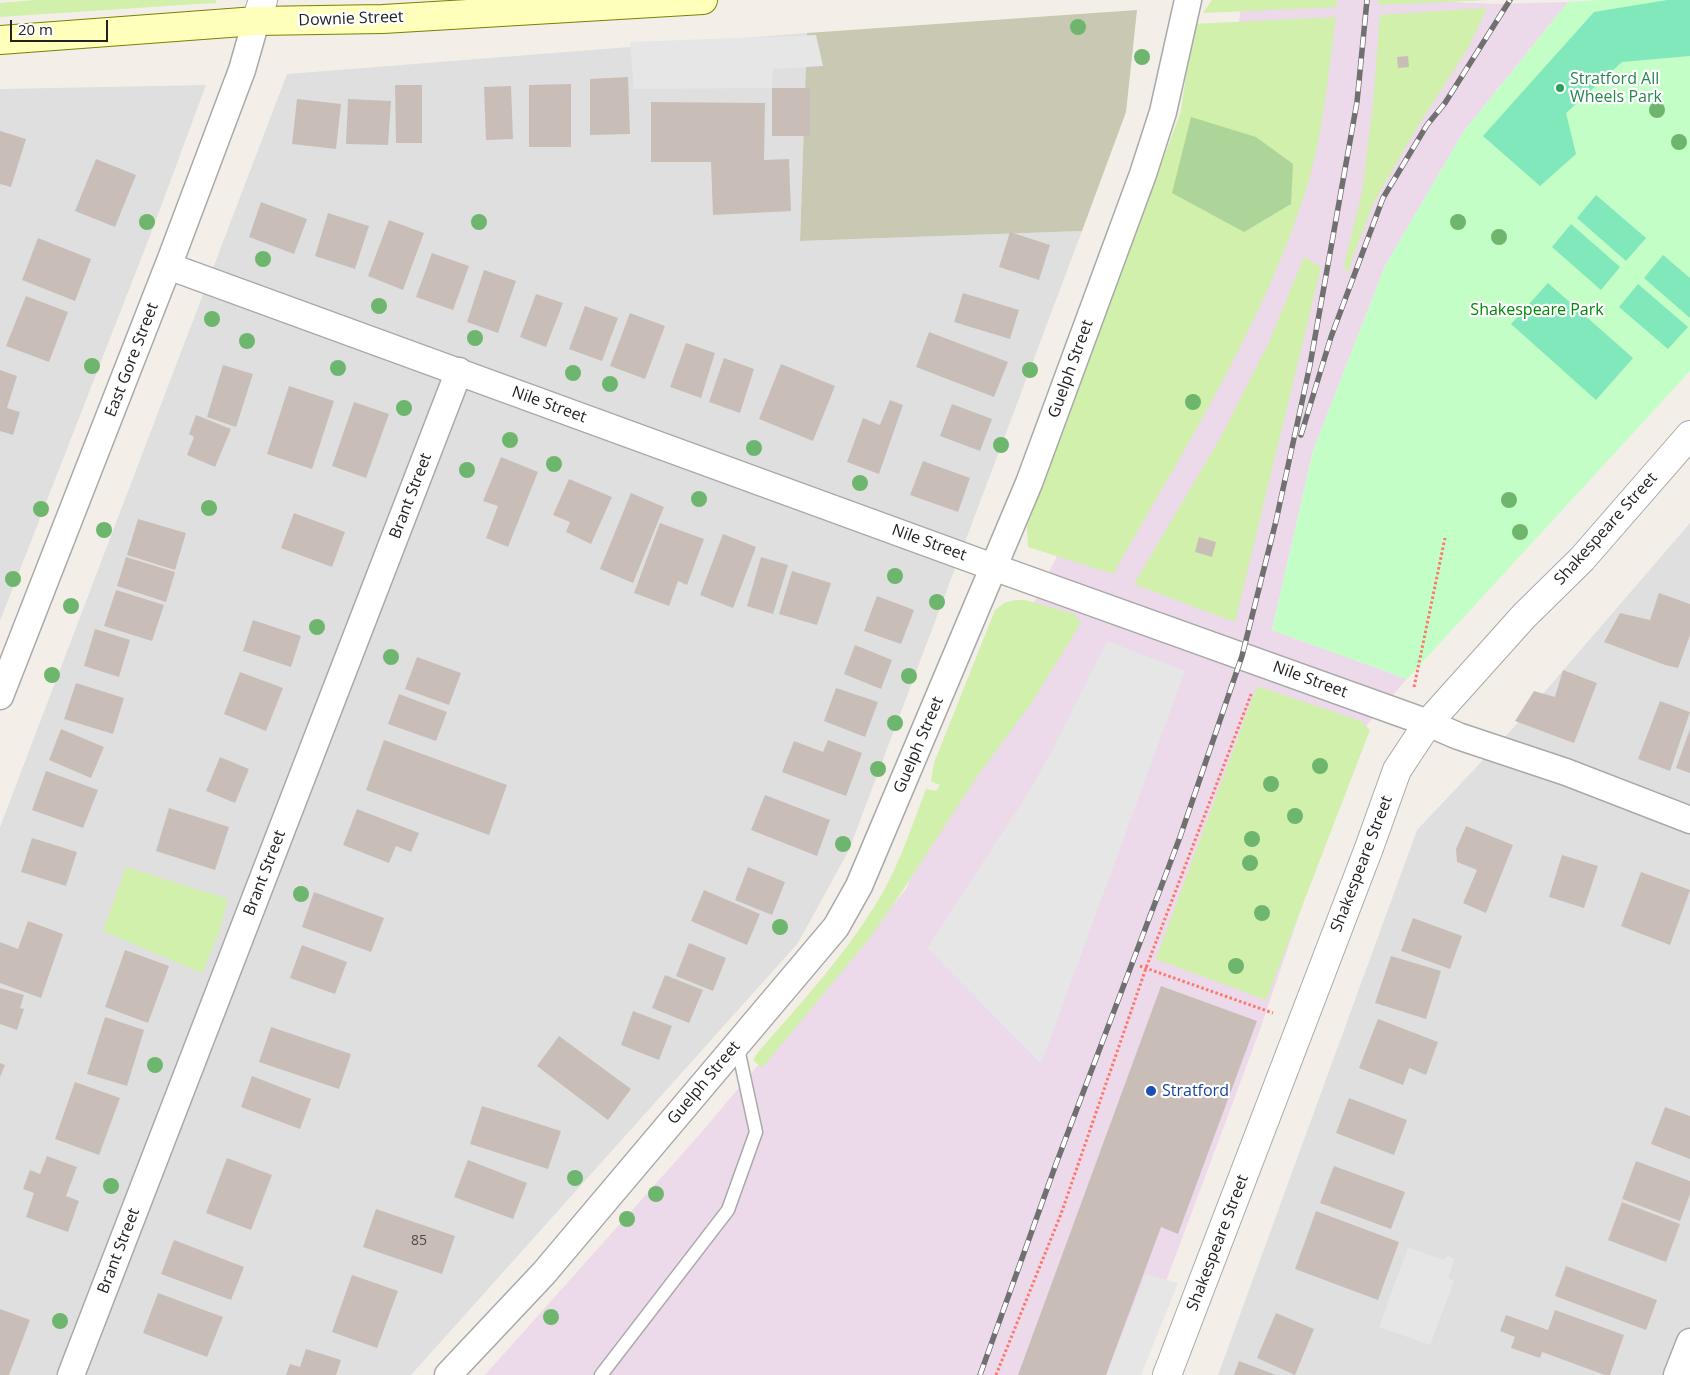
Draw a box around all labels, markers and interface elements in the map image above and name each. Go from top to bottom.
street label: Downie Street [298,8,404,30]
scale bar [12,10,110,42]
text: 20 m [18,19,53,39]
place label: Stratford All Wheels Park [1570,69,1662,107]
marker: Stratford All Wheels Park [1554,82,1566,94]
street label: East Gore Street [101,300,163,420]
park label: Shakespeare Park [1470,300,1604,320]
street label: Guelph Street [1044,317,1098,421]
street label: Nile Street [509,383,589,427]
street label: Brant Street [386,450,436,542]
street label: Shakespeare Street [1551,469,1661,589]
street label: Nile Street [889,521,969,565]
street label: Nile Street [1270,658,1350,702]
street label: Guelph Street [890,694,948,796]
street label: Shakespeare Street [1327,793,1397,935]
street label: Brant Street [240,827,290,919]
street label: Guelph Street [664,1037,744,1129]
place label: Stratford [1162,1081,1229,1101]
marker: Stratford [1144,1084,1158,1098]
street label: Shakespeare Street [1183,1172,1253,1314]
street label: Brant Street [94,1205,144,1297]
house number: 85 [411,1233,427,1249]

